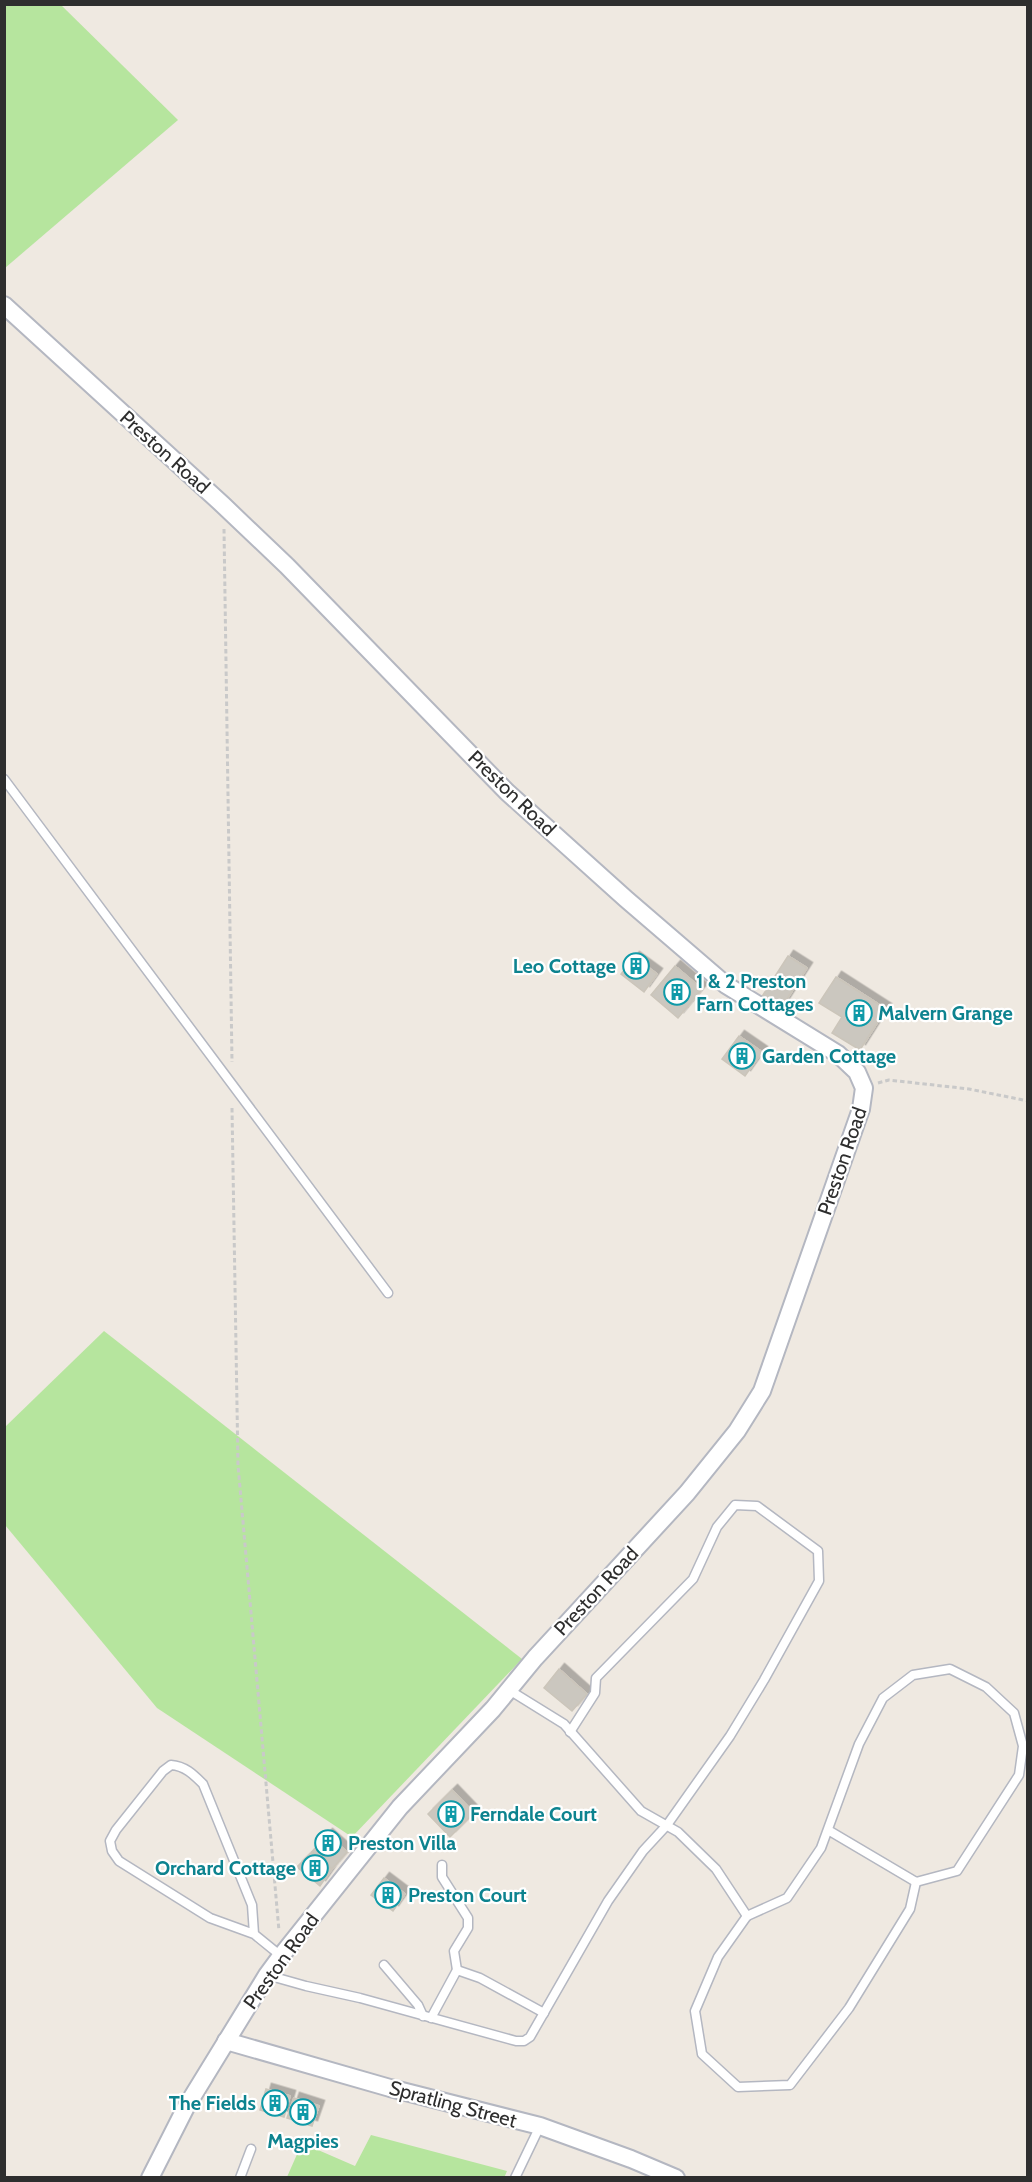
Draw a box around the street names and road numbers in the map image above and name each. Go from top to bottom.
street label: Preston Road [115,405,215,499]
street label: Preston Road [463,745,561,841]
street label: Preston Road [812,1104,872,1218]
street label: Preston Road [549,1542,643,1640]
street label: Preston Road [238,1908,324,2014]
street label: Spratling Street [387,2075,520,2133]

